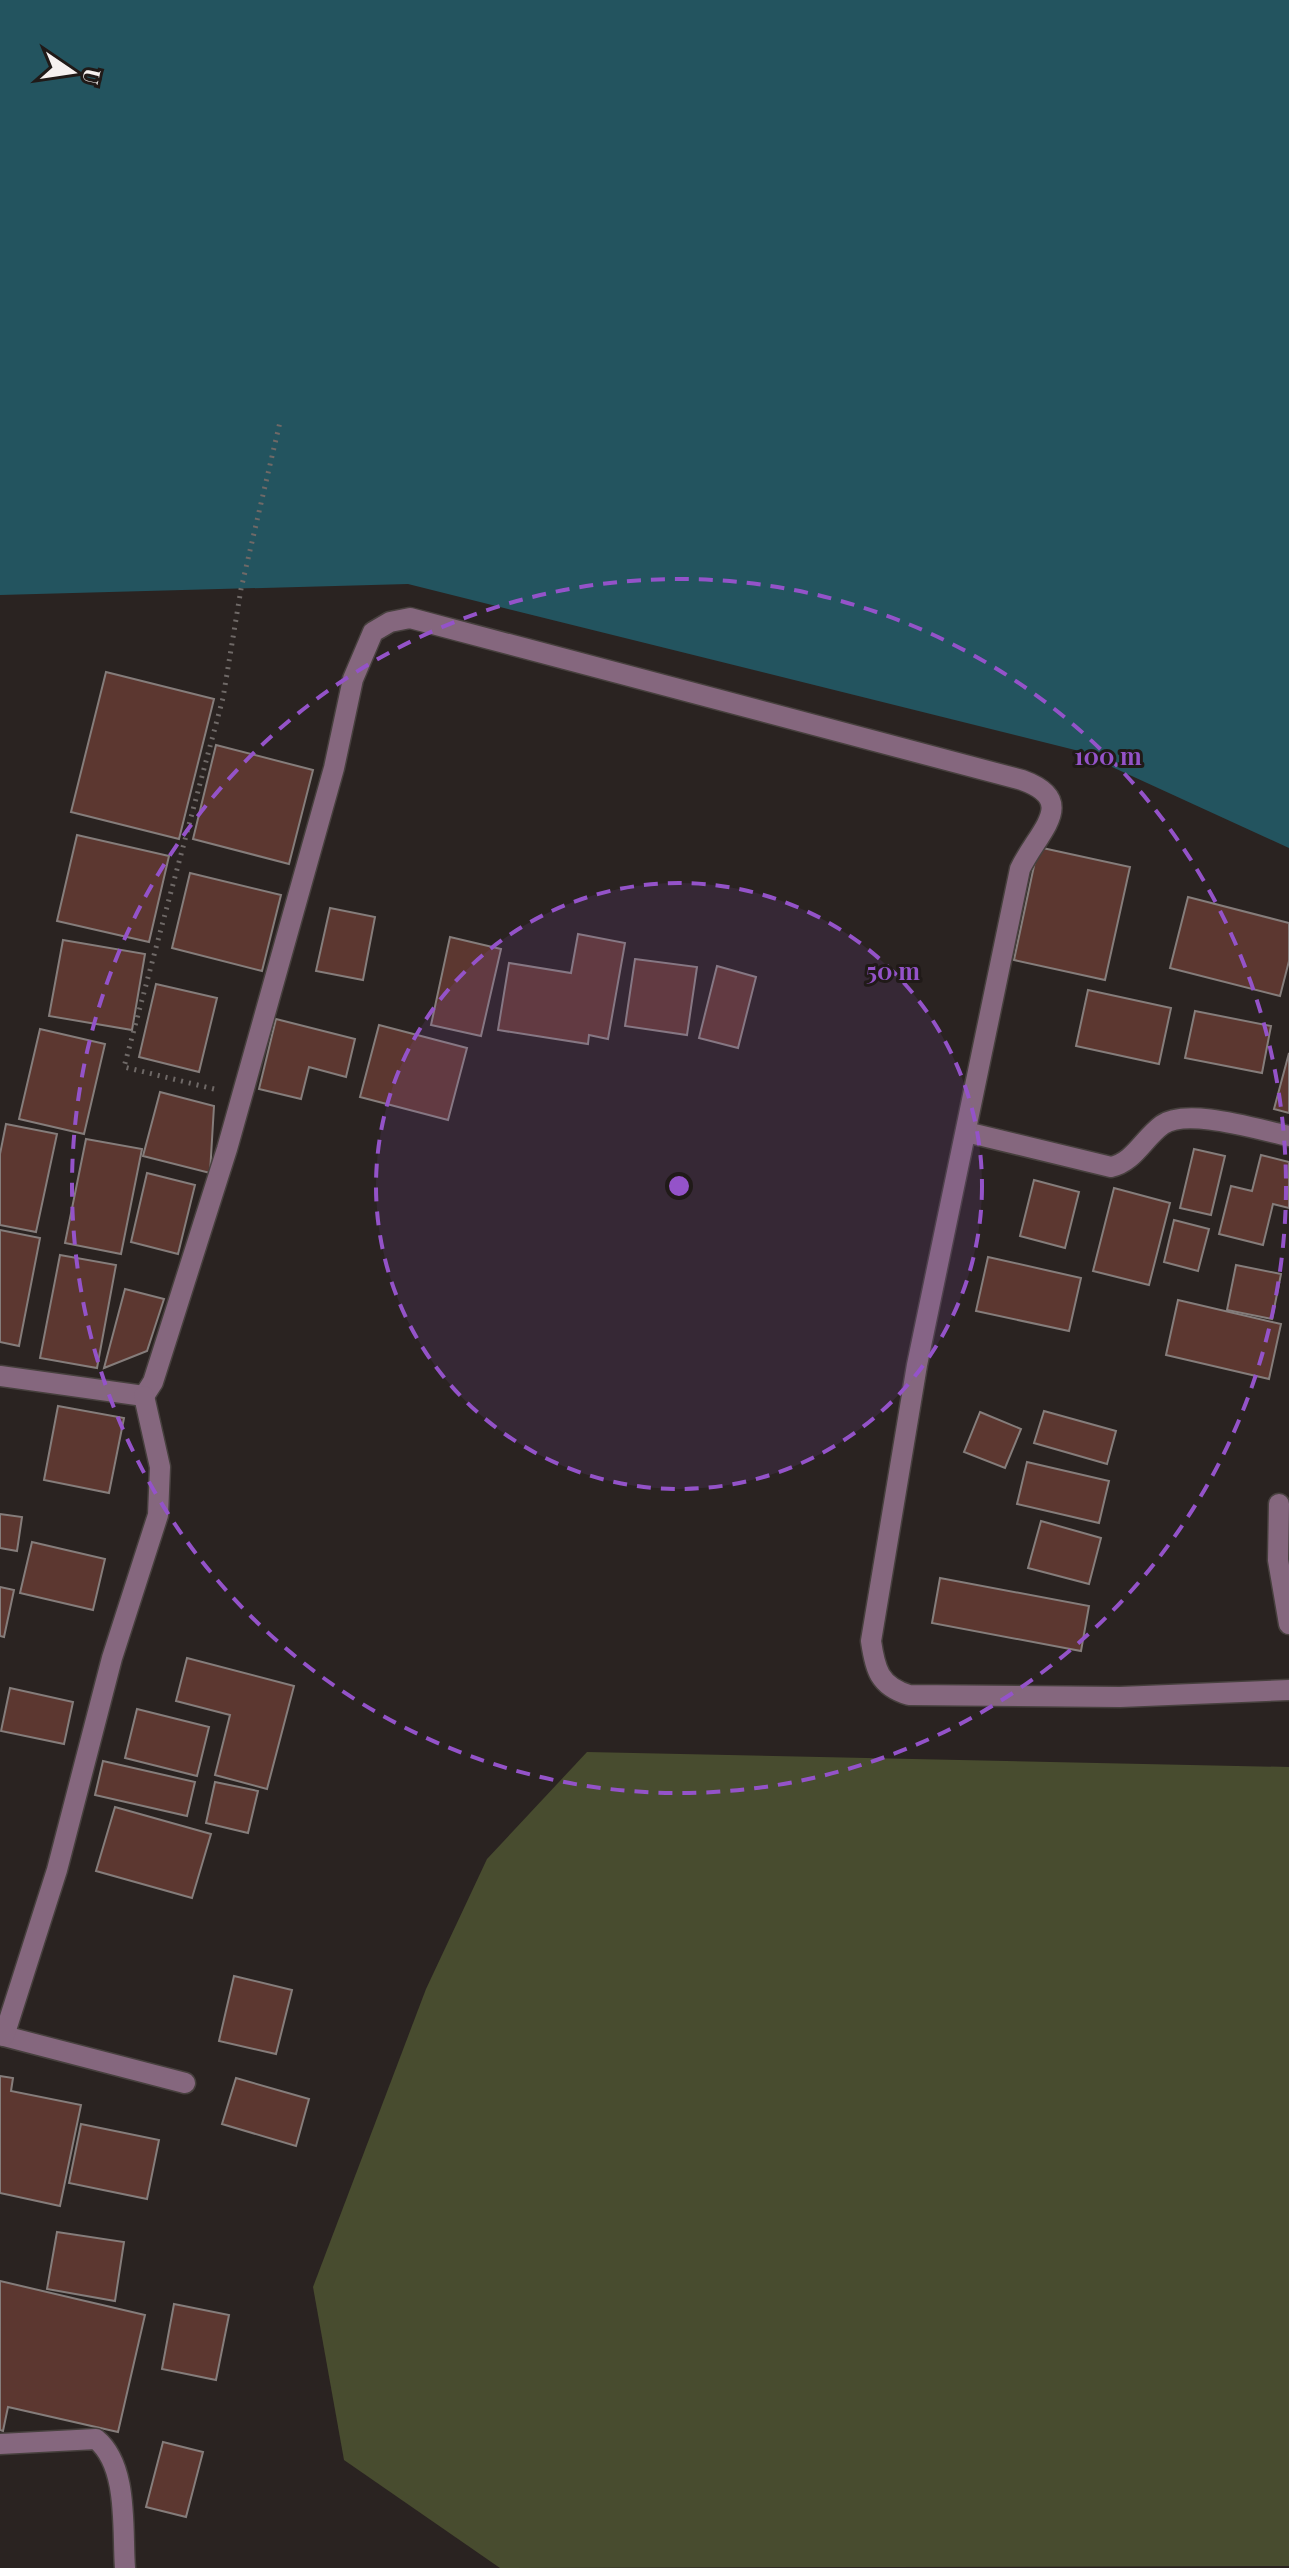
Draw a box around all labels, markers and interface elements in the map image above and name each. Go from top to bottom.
north arrow [32,32,112,112]
text: U [76,66,109,87]
text: 100 m [1074,739,1142,771]
text: 50 m [866,954,920,986]
centre of rings [665,1172,693,1200]

